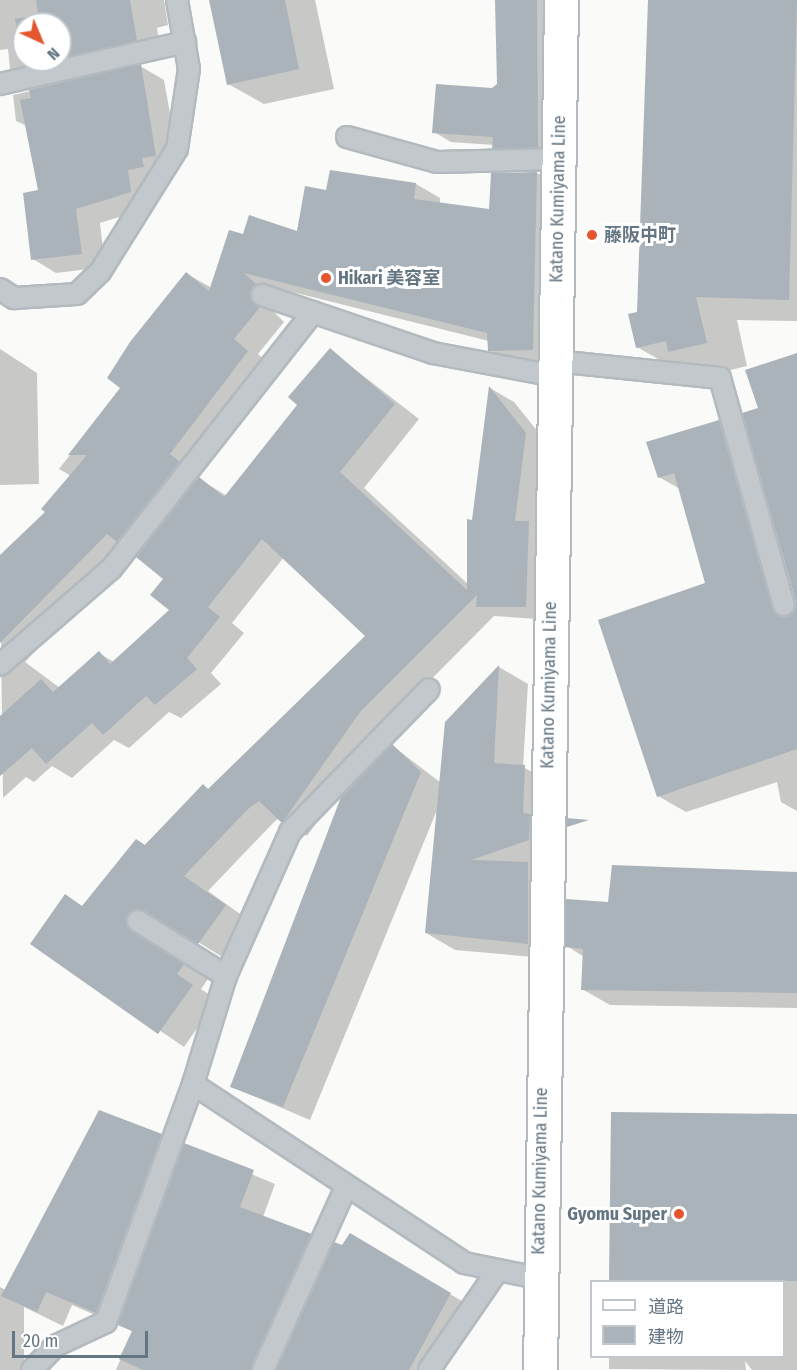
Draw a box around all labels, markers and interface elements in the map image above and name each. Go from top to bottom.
north arrow [12,12,72,72]
text: N [43,44,64,64]
street label: Katano Kumiyama Line [546,115,570,283]
place label: 藤阪中町 [604,224,676,246]
marker: 藤阪中町 [585,228,599,242]
place label: Hikari 美容室 [338,267,440,289]
marker: Hikari 美容室 [319,271,333,285]
street label: Katano Kumiyama Line [537,601,561,769]
street label: Katano Kumiyama Line [528,1087,552,1255]
place label: Gyomu Super [567,1203,667,1225]
marker: Gyomu Super [672,1207,686,1221]
legend [590,1280,785,1358]
text: 道路 [648,1296,684,1318]
scale bar [15,1319,152,1357]
text: 建物 [648,1326,684,1348]
text: 20 m [23,1330,58,1352]

